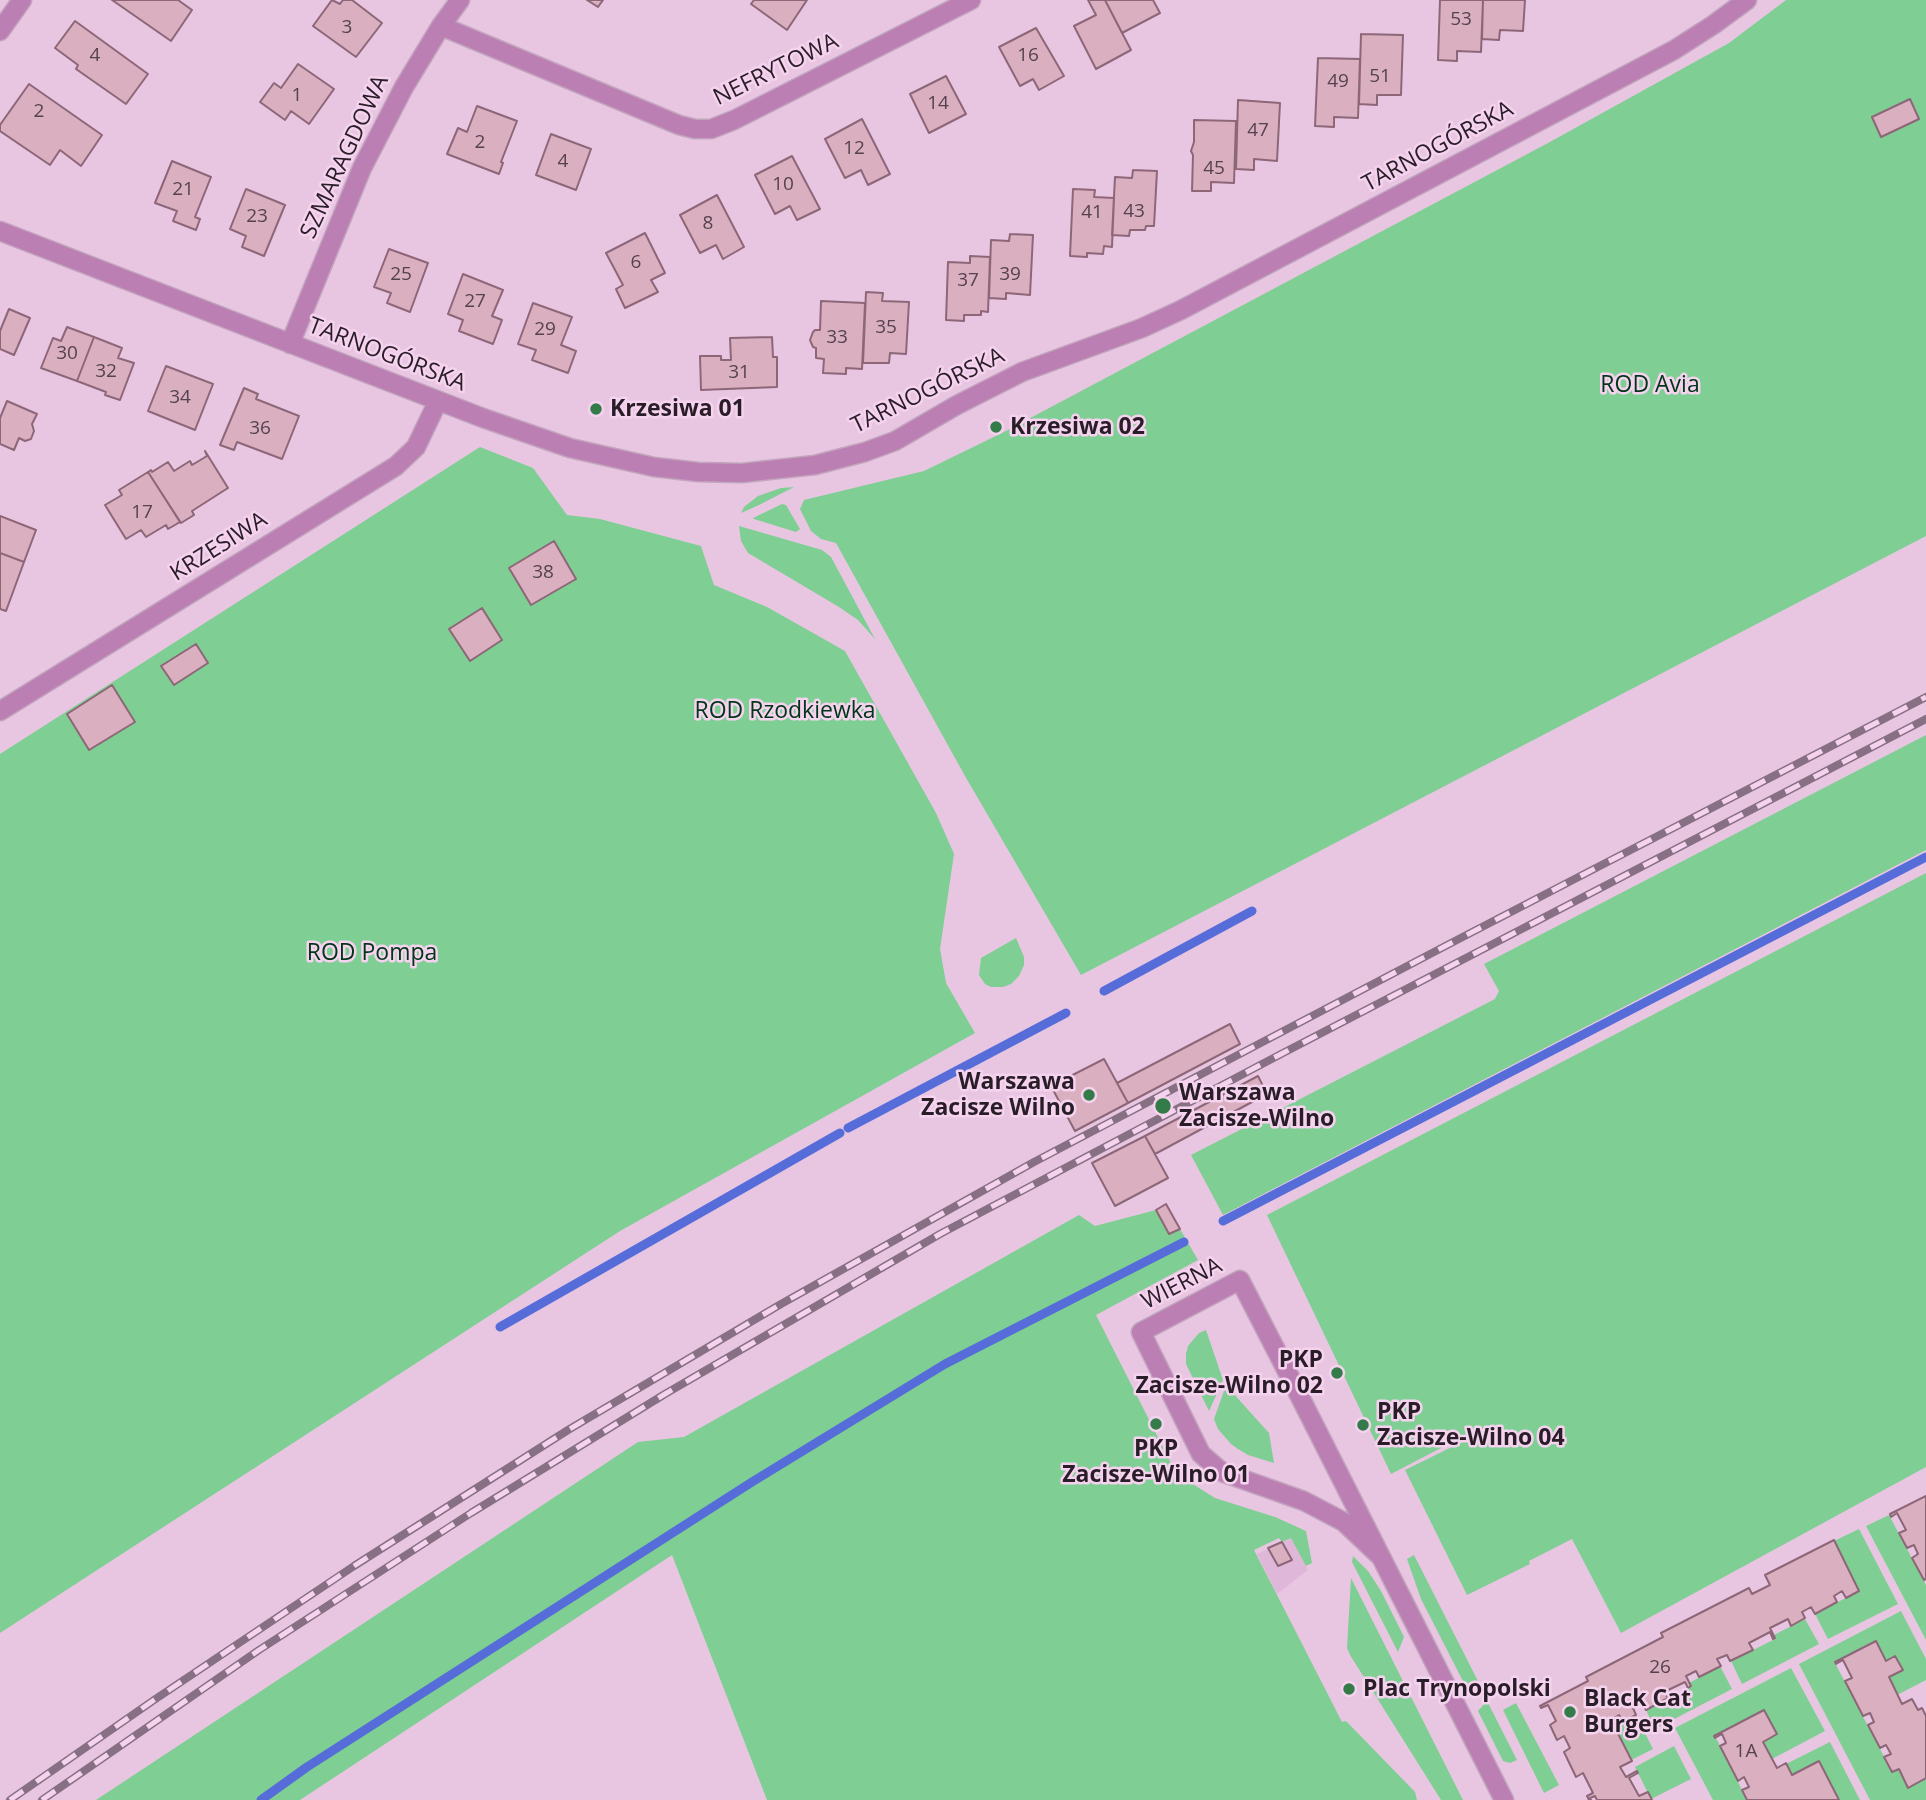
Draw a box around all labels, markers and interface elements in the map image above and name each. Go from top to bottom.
house number: 53 [1450,9,1472,31]
house number: 3 [342,17,352,39]
street label: NEFRYTOWA [709,28,843,112]
house number: 4 [90,45,100,67]
house number: 16 [1017,45,1039,67]
house number: 51 [1369,66,1391,88]
street label: SZMARAGDOWA [295,71,395,243]
house number: 49 [1327,71,1349,93]
house number: 1 [292,85,302,107]
house number: 14 [927,93,949,115]
street label: TARNOGÓRSKA [1358,96,1518,198]
house number: 2 [34,101,44,123]
house number: 47 [1247,120,1269,142]
house number: 2 [475,132,485,154]
house number: 12 [843,138,865,160]
house number: 4 [558,151,568,173]
house number: 45 [1203,158,1225,180]
house number: 10 [772,174,794,196]
house number: 21 [172,179,194,201]
house number: 43 [1123,201,1145,223]
house number: 41 [1081,202,1103,224]
house number: 23 [246,206,268,228]
house number: 8 [703,213,713,235]
house number: 6 [631,252,641,274]
house number: 25 [390,264,412,286]
house number: 39 [999,264,1021,286]
house number: 37 [957,270,979,292]
house number: 27 [464,291,486,313]
street label: TARNOGÓRSKA [304,312,470,398]
house number: 35 [875,317,897,339]
house number: 29 [534,319,556,341]
house number: 33 [826,327,848,349]
street label: TARNOGÓRSKA [847,342,1009,440]
house number: 30 [56,343,78,365]
house number: 32 [95,361,117,383]
house number: 31 [728,362,750,384]
park label: ROD Avia [1600,371,1700,399]
house number: 34 [169,387,191,409]
place label: Krzesiwa 01 [610,395,745,423]
marker: Krzesiwa 01 [588,401,604,417]
place label: Krzesiwa 02 [1010,413,1145,441]
house number: 36 [249,418,271,440]
marker: Krzesiwa 02 [988,419,1004,435]
house number: 17 [131,502,153,524]
street label: KRZESIWA [165,506,273,588]
house number: 38 [532,562,554,584]
park label: ROD Rzodkiewka [694,697,876,725]
park label: ROD Pompa [307,939,437,967]
place label: Warszawa Zacisze Wilno [921,1068,1075,1122]
place label: Warszawa Zacisze-Wilno [1179,1079,1334,1133]
marker: Warszawa Zacisze Wilno [1081,1087,1097,1103]
marker: Warszawa Zacisze-Wilno [1153,1096,1173,1116]
street label: WIERNA [1137,1252,1227,1316]
place label: PKP Zacisze-Wilno 02 [1135,1346,1323,1400]
marker: PKP Zacisze-Wilno 02 [1329,1365,1345,1381]
place label: PKP Zacisze-Wilno 04 [1377,1398,1565,1452]
marker: PKP Zacisze-Wilno 01 [1148,1416,1164,1432]
marker: PKP Zacisze-Wilno 04 [1355,1417,1371,1433]
place label: PKP Zacisze-Wilno 01 [1062,1435,1250,1489]
house number: 26 [1649,1657,1671,1679]
place label: Plac Trynopolski [1363,1675,1551,1703]
marker: Plac Trynopolski [1341,1681,1357,1697]
place label: Black Cat Burgers [1584,1685,1691,1739]
marker: Black Cat Burgers [1562,1704,1578,1720]
house number: 1A [1735,1741,1757,1763]

